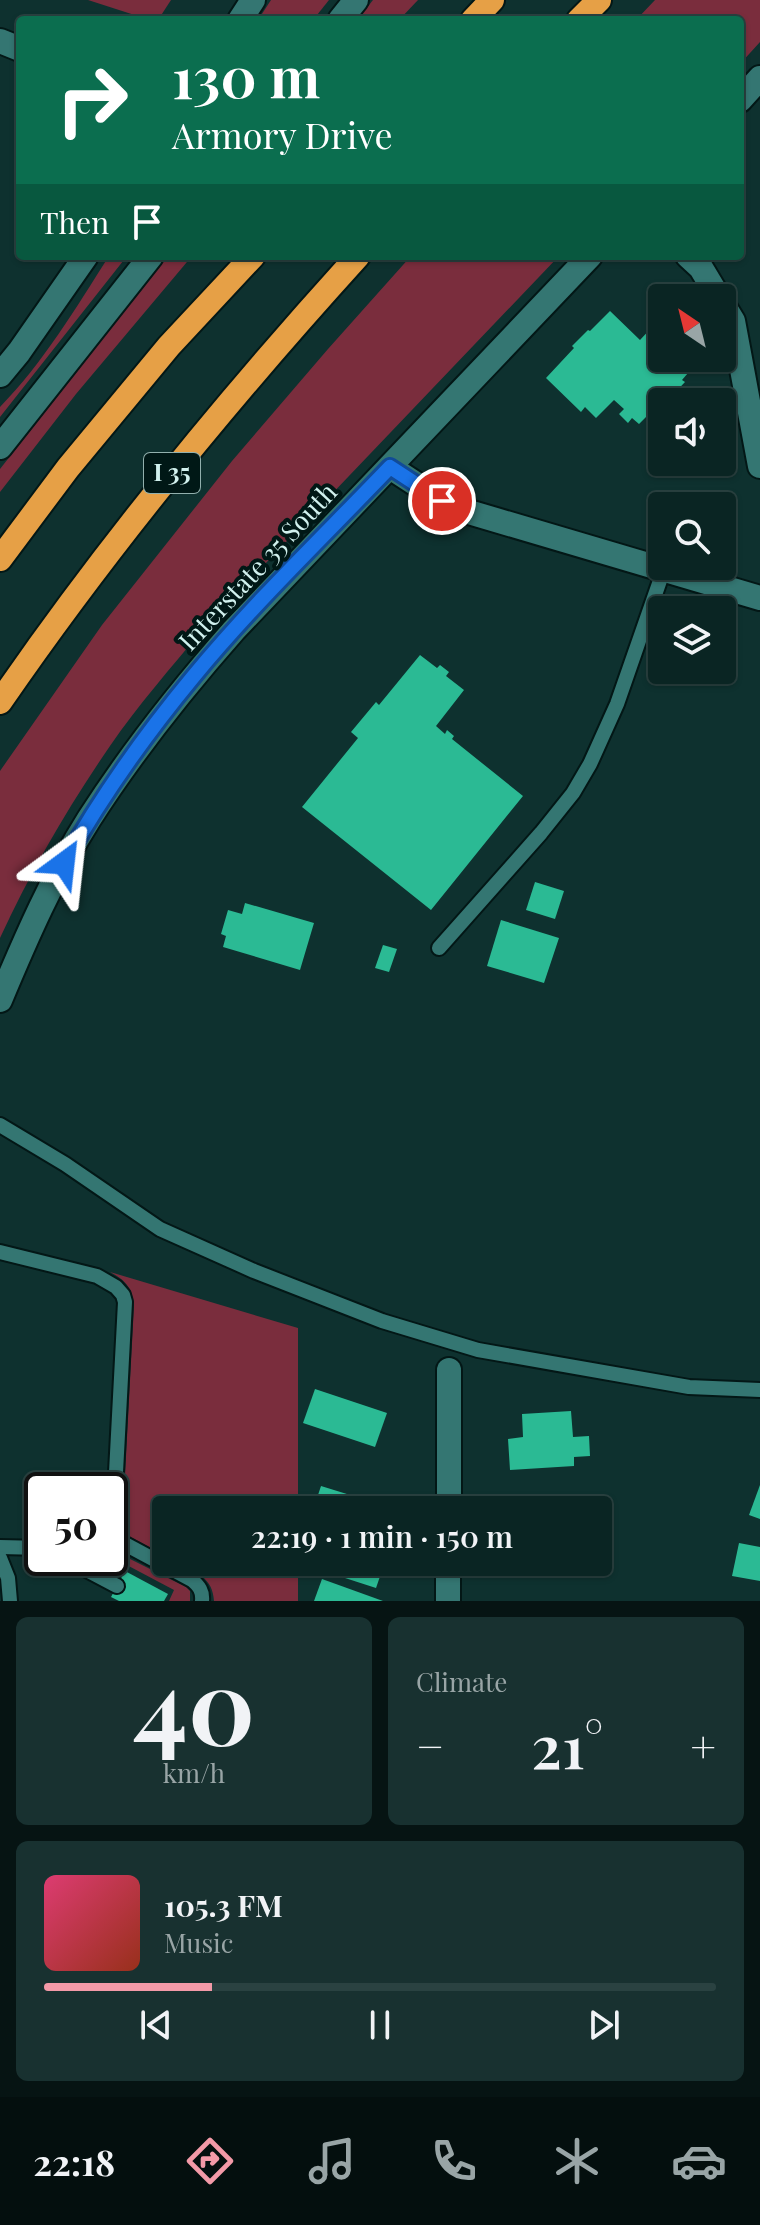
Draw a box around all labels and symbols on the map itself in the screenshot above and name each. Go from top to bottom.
north arrow [648,284,736,372]
road number: I 35 [144,453,200,493]
pin [408,467,476,535]
street label: Interstate 35 South [170,475,344,657]
position arrow [22,821,106,905]
speed limit sign: 50 [24,1472,128,1576]

